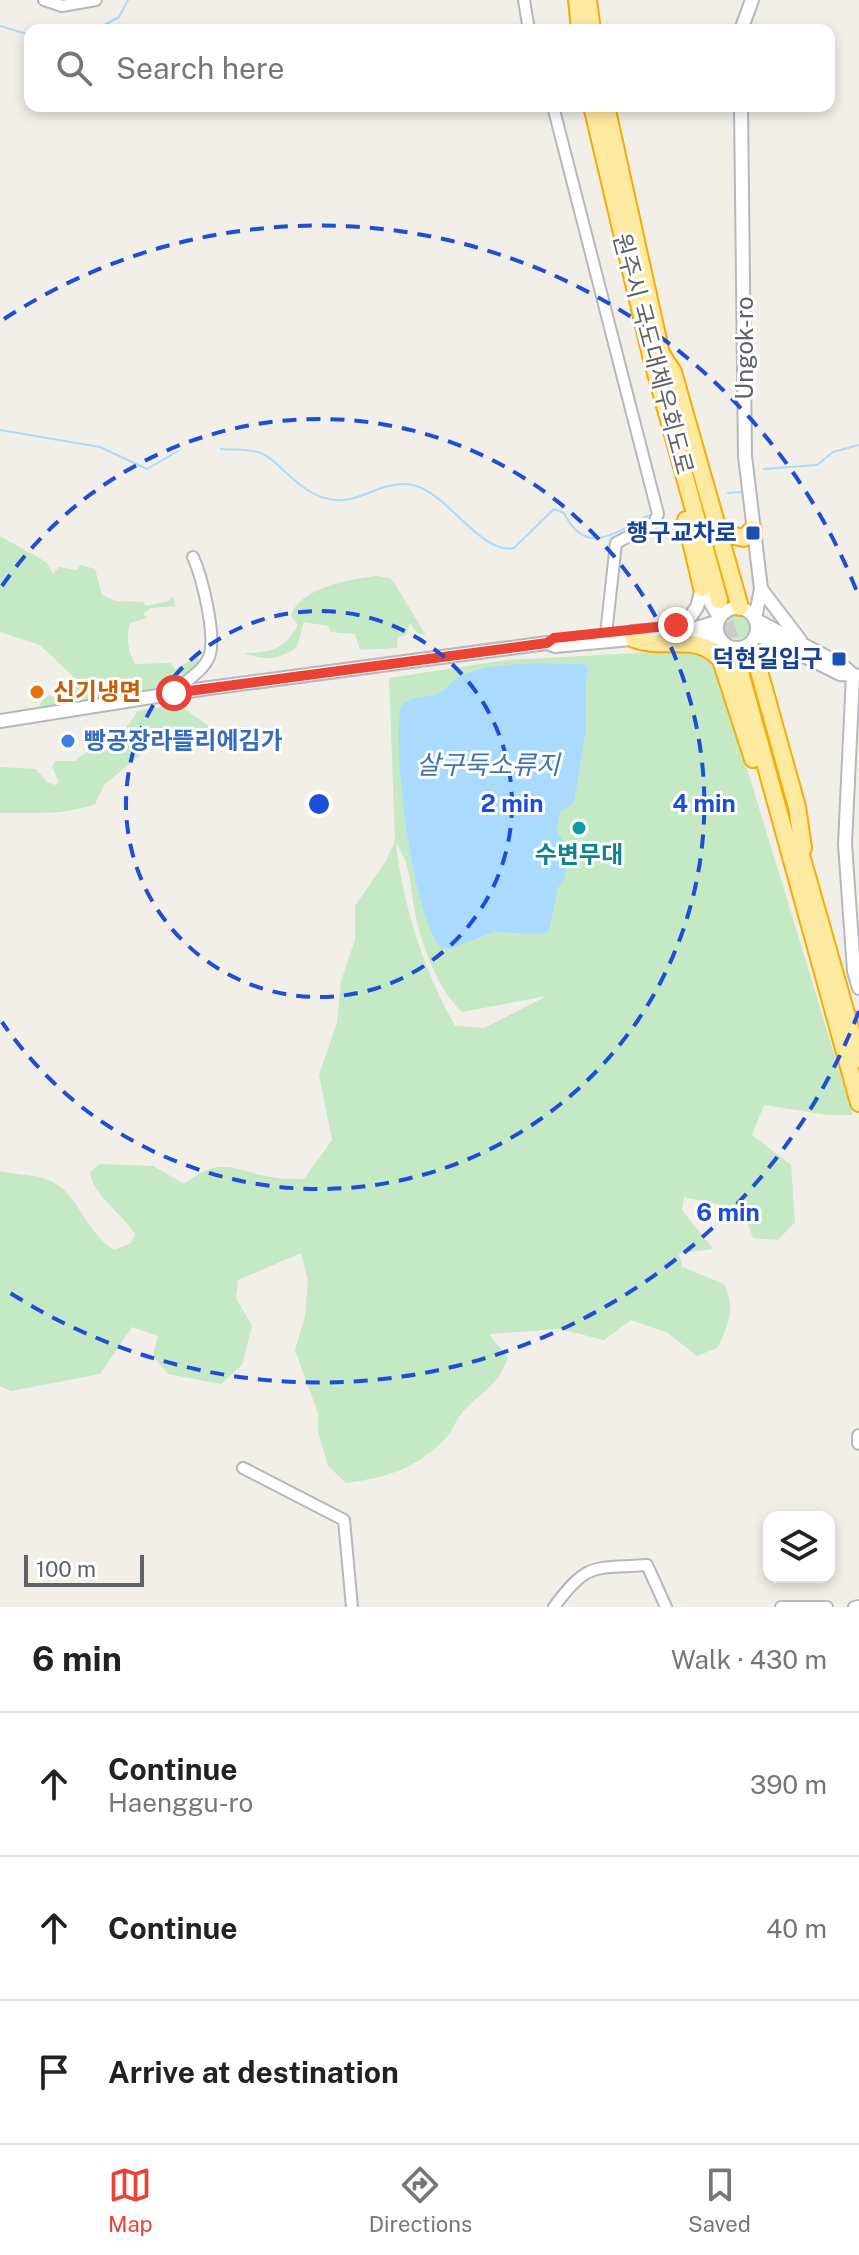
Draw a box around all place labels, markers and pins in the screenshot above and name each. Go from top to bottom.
place label: 행구교차로 [627,518,737,546]
marker: 행구교차로 [744,524,762,542]
place label: 덕현길입구 [713,644,823,672]
marker: 덕현길입구 [830,650,848,668]
place label: 신기냉면 [53,677,141,705]
marker: 신기냉면 [28,683,46,701]
place label: 빵공장라뜰리에김가 [84,726,283,754]
marker: 빵공장라뜰리에김가 [59,732,77,750]
centre of rings [305,790,333,818]
marker: 수변무대 [570,819,588,837]
place label: 수변무대 [535,840,623,868]

